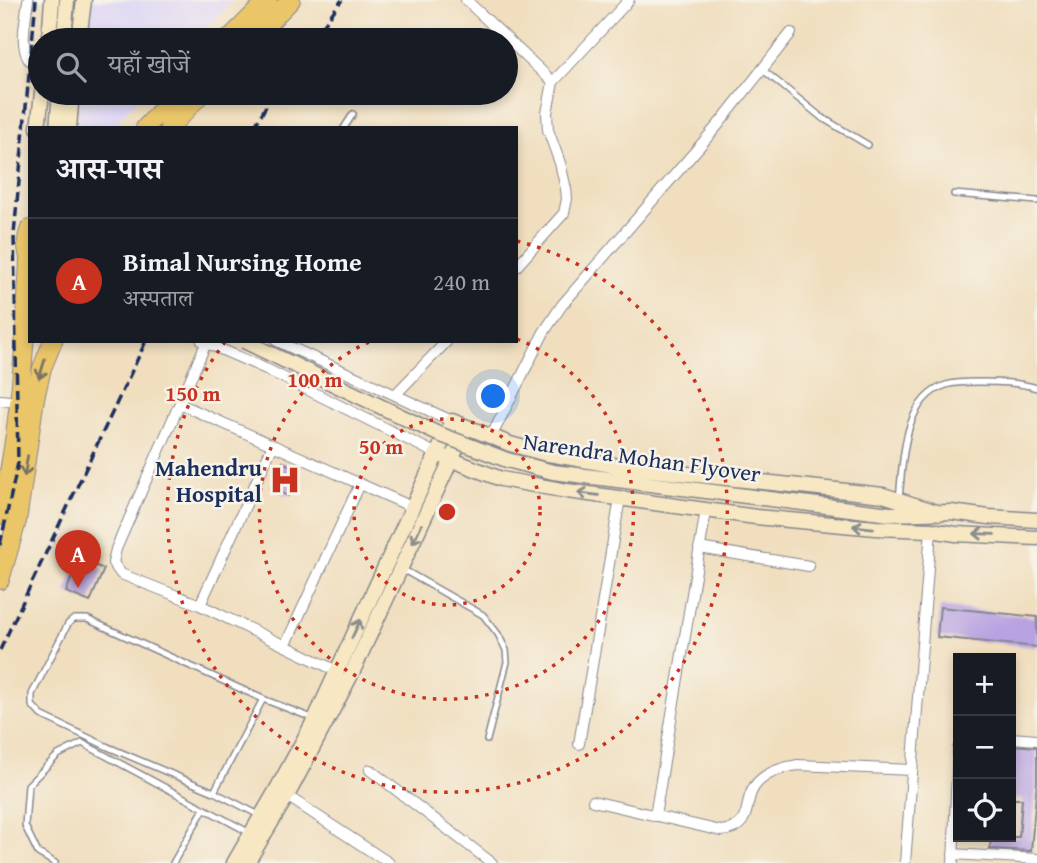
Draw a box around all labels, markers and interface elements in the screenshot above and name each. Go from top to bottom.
search box [28,28,518,105]
text: यहाँ खोजें [108,44,190,83]
icon: search [52,48,90,86]
text: आस-पास [56,146,162,190]
text: Bimal Nursing Home [123,242,362,281]
text: A [72,265,86,298]
text: 240 m [433,265,490,298]
text: अस्पताल [123,281,193,314]
one-way arrow [35,358,48,380]
text: 100 m [287,364,343,395]
text: 150 m [165,378,221,409]
your location [476,379,510,413]
street label: Narendra Mohan Flyover [521,424,763,490]
text: 50 m [359,431,403,462]
place label: Mahendru Hospital [155,451,263,510]
one-way arrow [19,454,32,477]
hospital icon: Mahendru Hospital [268,463,302,497]
one-way arrow [577,487,600,500]
centre of rings [435,500,459,524]
one-way arrow [852,520,874,533]
one-way arrow [410,523,423,544]
one-way arrow [973,528,996,541]
pin: A [55,530,101,588]
one-way arrow [350,619,363,640]
map controls [953,653,1016,842]
button: + [953,653,1016,716]
button: − [953,716,1016,779]
button: locate [953,779,1016,842]

